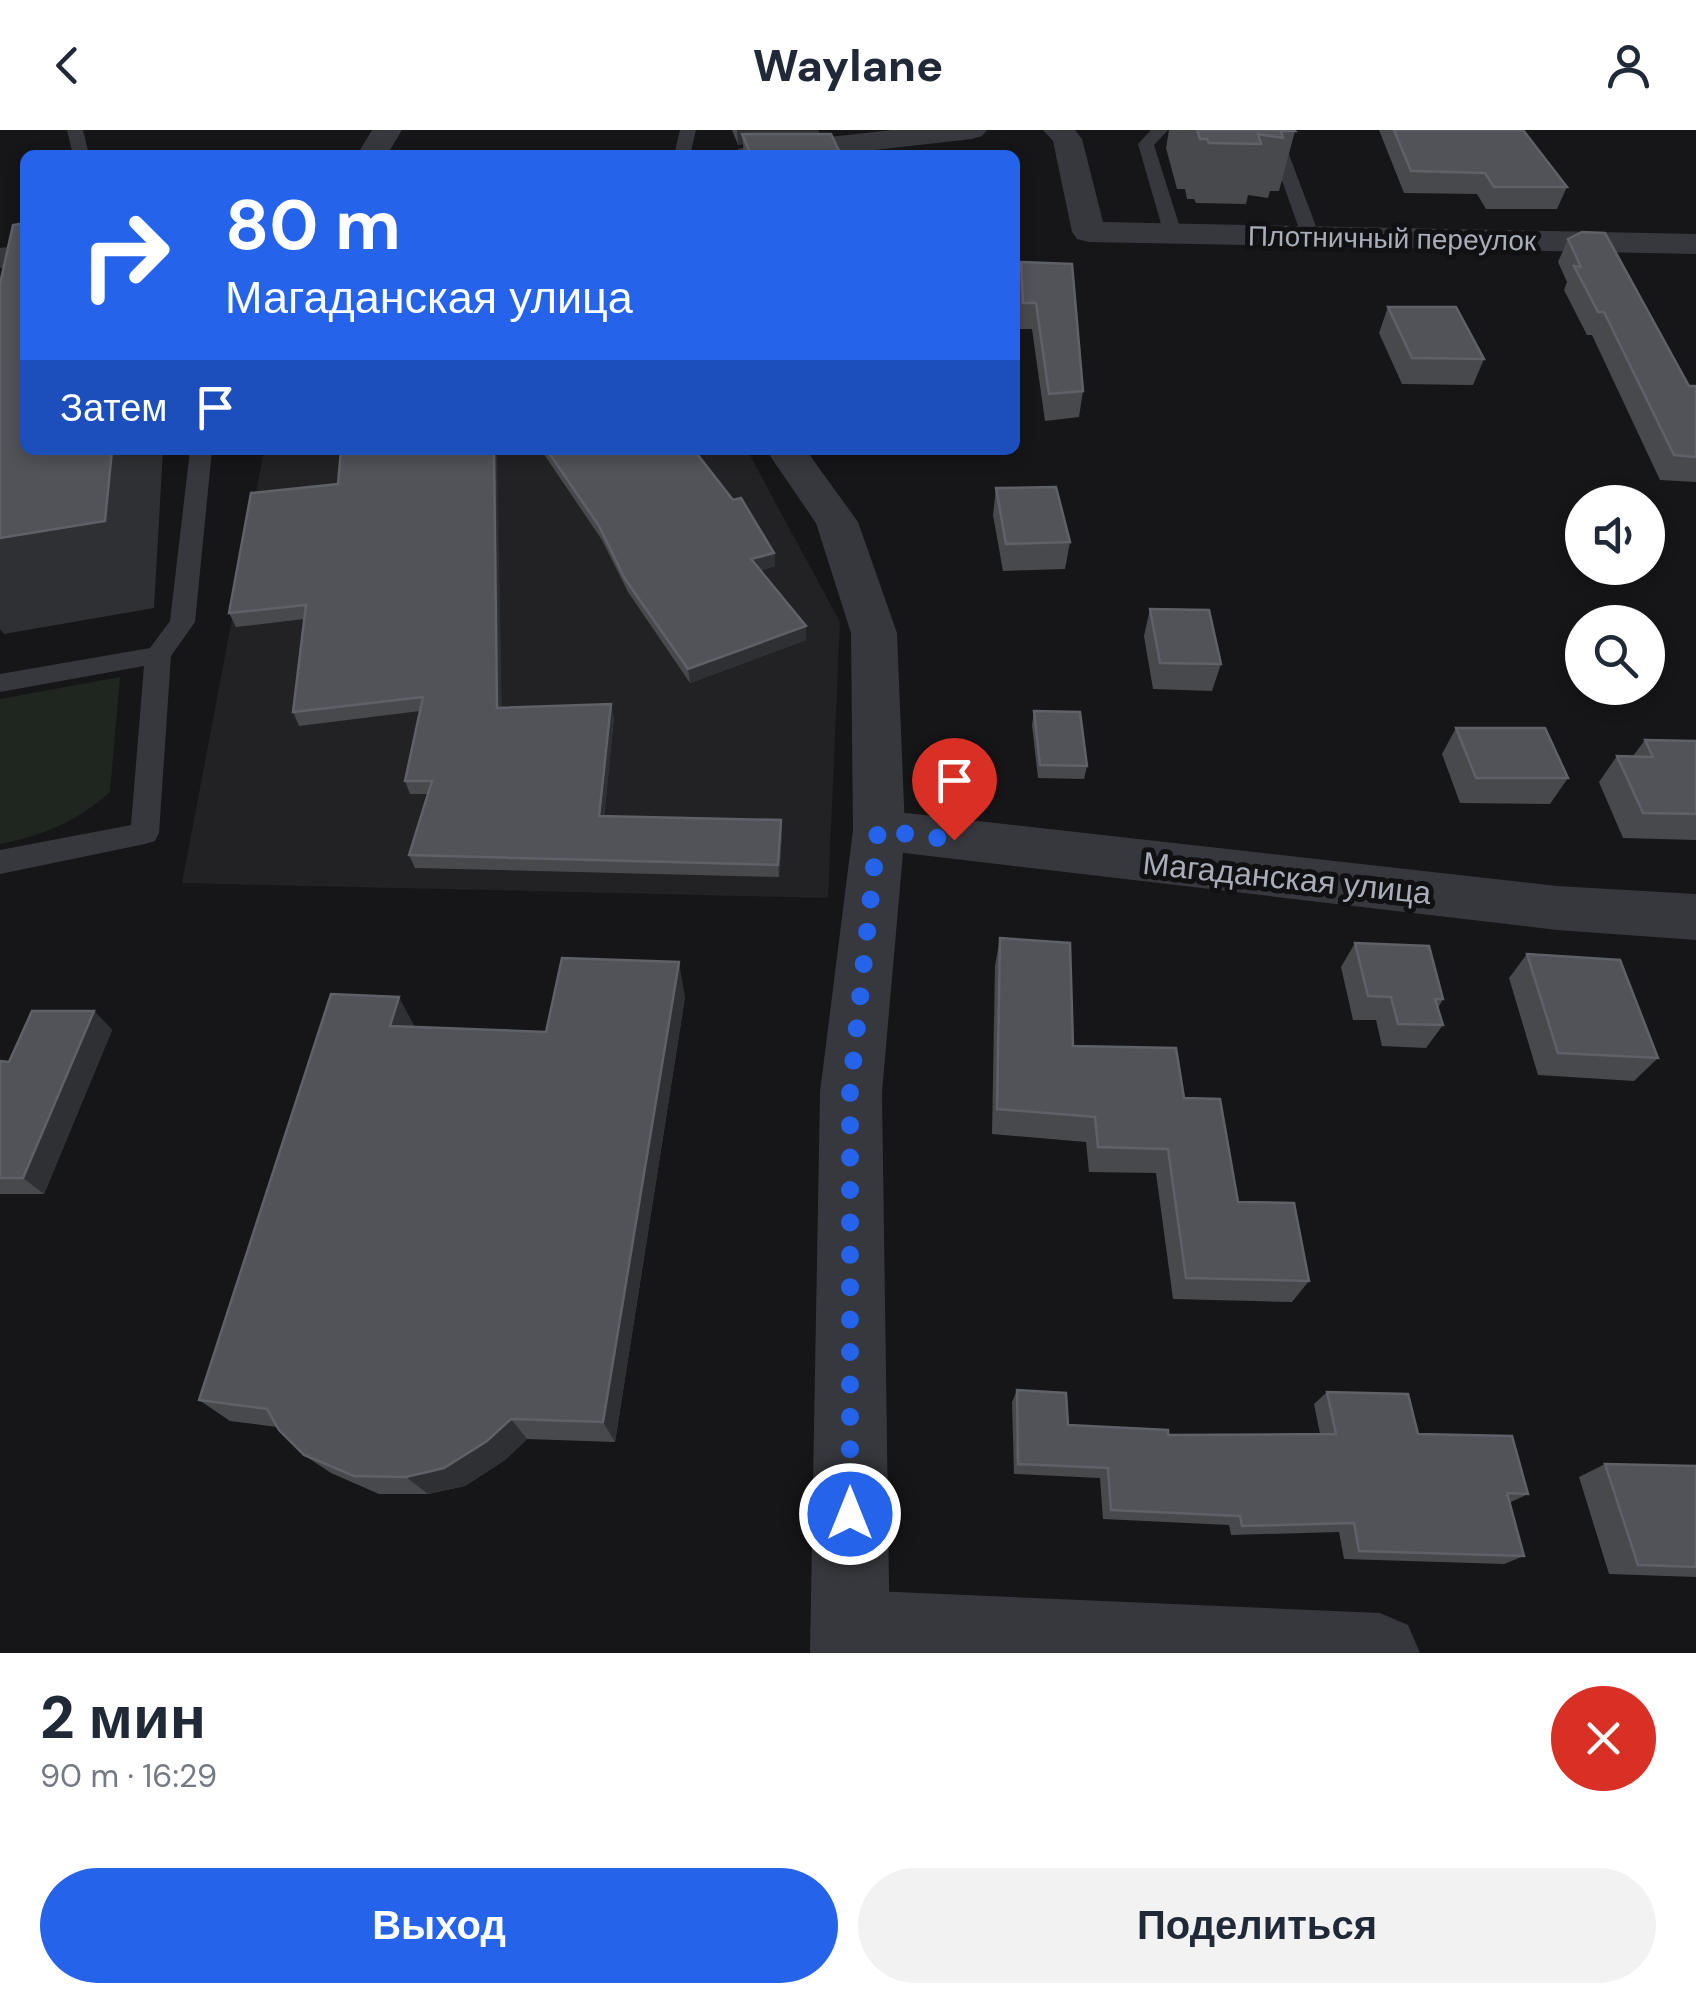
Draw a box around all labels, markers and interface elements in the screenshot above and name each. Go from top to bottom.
text: Waylane [753,36,943,95]
icon: back [40,38,95,93]
icon: person [1601,38,1656,93]
text: 80 m [225,180,401,271]
icon: right [60,190,190,320]
street label: Плотничный переулок [1248,217,1537,260]
text: Магаданская улица [225,268,633,327]
icon: arrive [188,380,243,435]
text: Затем [60,383,168,433]
map controls [1565,485,1665,705]
button: sound [1565,485,1665,585]
button: search [1565,605,1665,705]
pin [912,738,997,841]
icon: arrive [927,753,982,808]
street label: Магаданская улица [1141,842,1434,914]
position arrow [798,1462,902,1566]
text: 2 мин [40,1678,206,1757]
button: close [1551,1686,1656,1791]
text: 90 m · 16:29 [40,1755,217,1797]
button: Выход [40,1868,838,1983]
button: Поделиться [858,1868,1656,1983]

